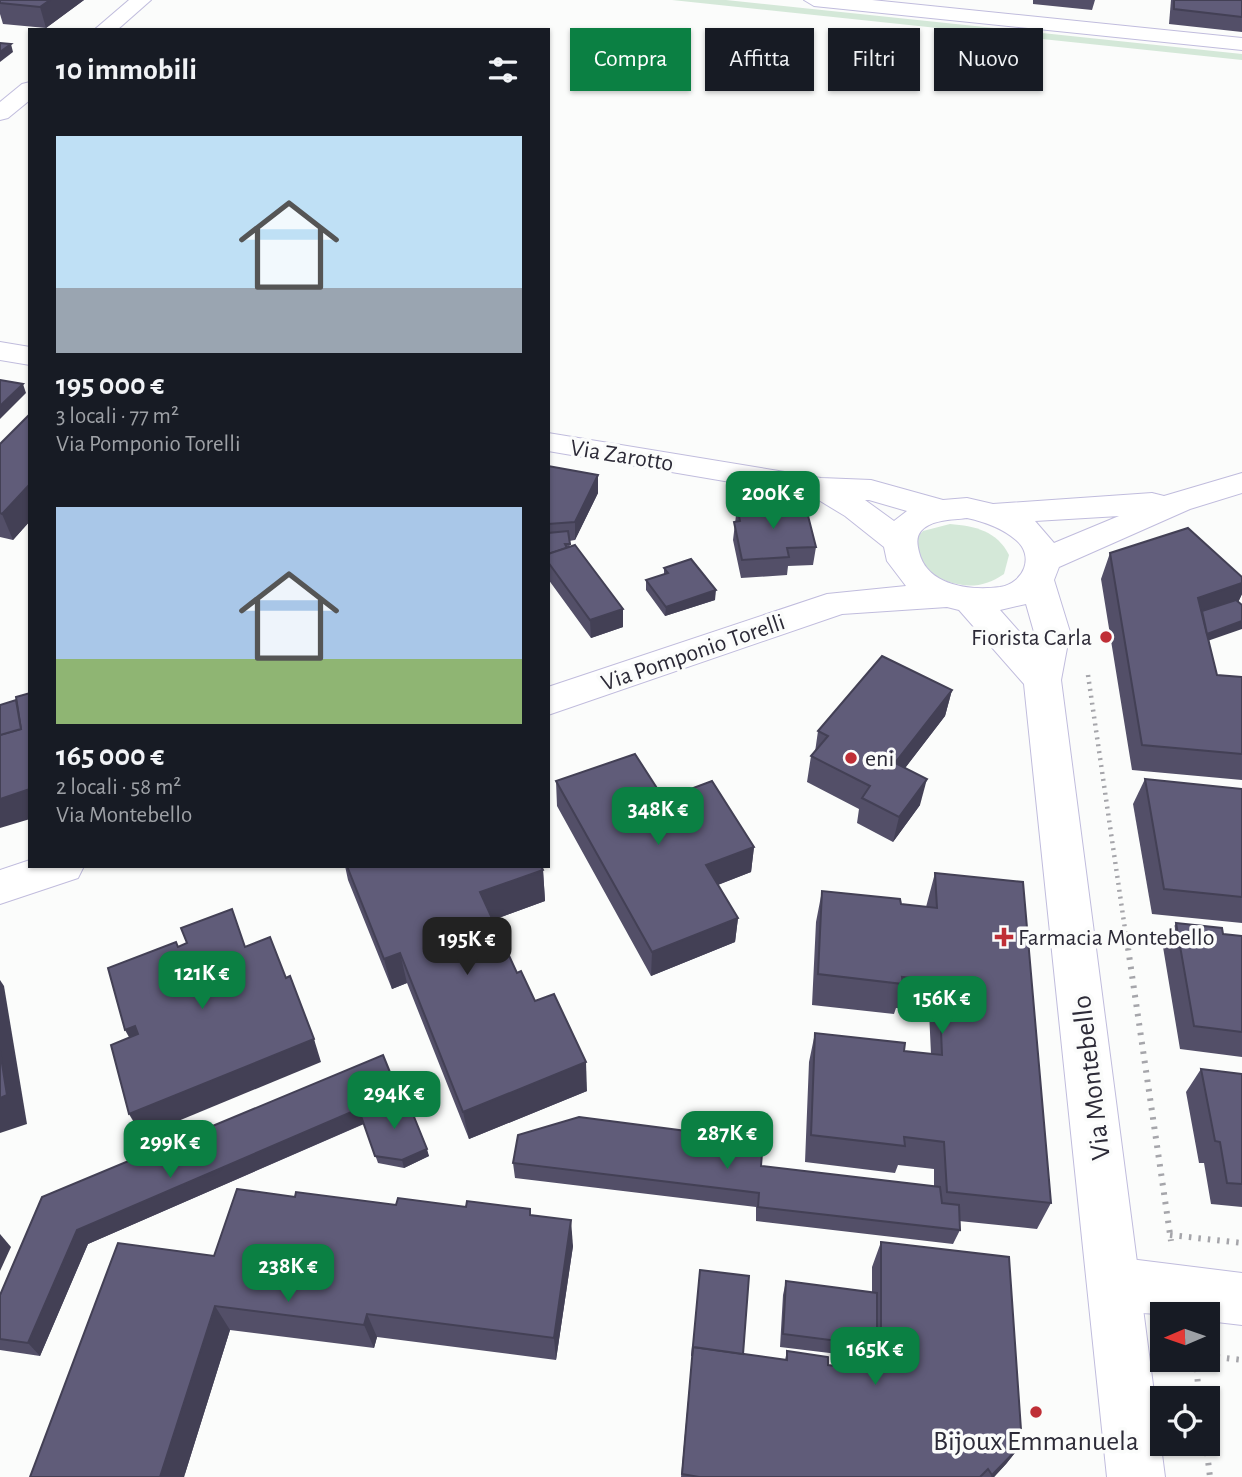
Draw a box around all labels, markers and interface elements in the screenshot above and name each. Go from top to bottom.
chip: Compra [570,28,691,91]
chip: Affitta [705,28,814,91]
chip: Filtri [828,28,920,91]
chip: Nuovo [934,28,1043,91]
icon: filters [484,51,522,89]
text: 10 immobili [56,55,197,85]
icon: home [226,182,352,308]
text: 195 000 € [56,370,164,400]
text: 3 locali · 77 m² [56,405,179,428]
text: Via Pomponio Torelli [56,433,240,456]
street label: Via Zarotto [569,436,675,476]
pin: 200K € [716,472,830,531]
text: 200K € [742,482,804,505]
icon: home [226,553,352,679]
street label: Via Pomponio Torelli [598,610,788,696]
place label: Fiorista Carla [971,626,1092,650]
marker: Fiorista Carla [1098,629,1114,645]
text: 165 000 € [56,741,164,771]
place label: eni [865,747,894,771]
marker: eni [843,750,859,766]
text: 2 locali · 58 m² [56,776,181,799]
pin: 348K € [601,788,715,847]
text: 348K € [628,798,688,821]
text: Via Montebello [56,804,192,827]
pin: 195K € [410,918,524,977]
place label: Farmacia Montebello [1018,926,1215,950]
text: 195K € [439,928,495,951]
marker: Farmacia Montebello [996,929,1012,945]
pin: 121K € [145,951,259,1011]
text: 121K € [174,962,230,985]
pin: 156K € [885,976,999,1036]
text: 156K € [914,987,970,1010]
street label: Via Montebello [1068,994,1116,1162]
pin: 294K € [337,1072,451,1131]
text: 294K € [363,1082,425,1105]
pin: 287K € [670,1112,784,1171]
pin: 299K € [113,1120,227,1180]
text: 287K € [697,1122,757,1145]
text: 299K € [140,1131,200,1154]
pin: 238K € [231,1244,345,1304]
text: 238K € [258,1255,318,1278]
north arrow [1150,1302,1220,1372]
map controls [1150,1302,1220,1456]
pin: 165K € [818,1328,932,1387]
text: 165K € [847,1338,903,1361]
button: locate [1150,1386,1220,1456]
marker: Bijoux Emmanuela [1028,1404,1044,1420]
place label: Bijoux Emmanuela [933,1428,1139,1456]

